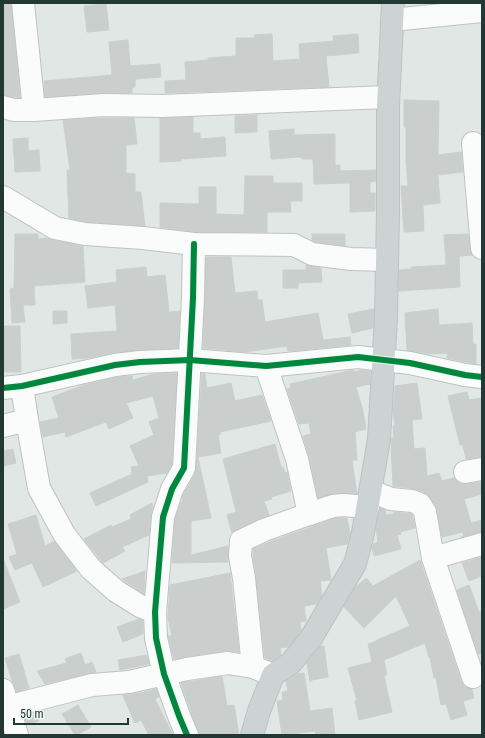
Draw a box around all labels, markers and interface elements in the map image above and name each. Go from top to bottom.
scale bar [14,700,128,726]
text: 50 m [20,707,44,721]

